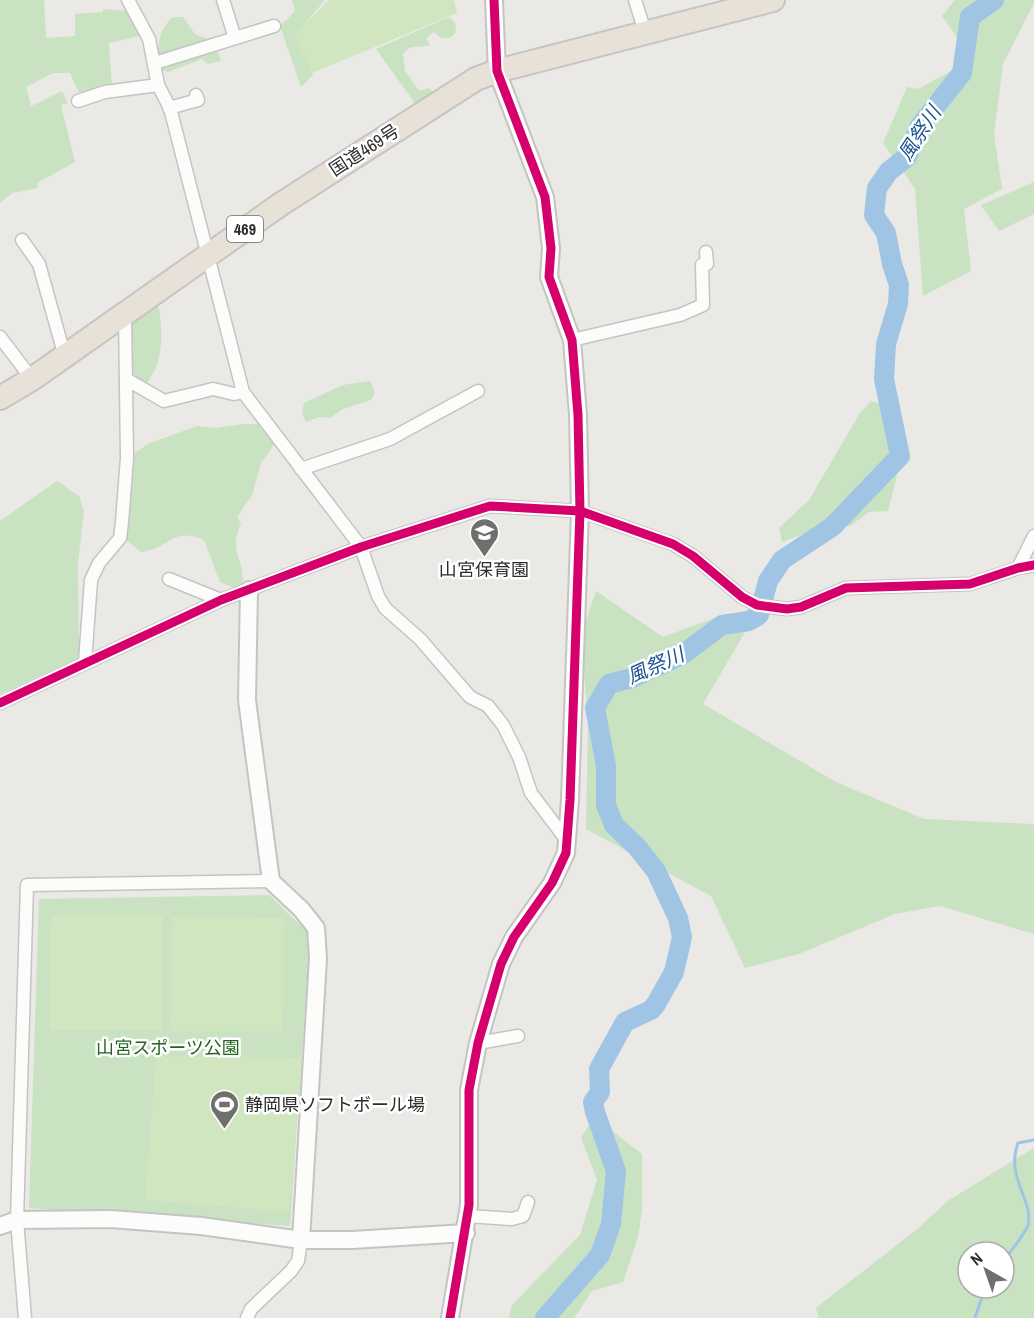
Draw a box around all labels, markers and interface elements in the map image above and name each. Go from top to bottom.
water label: 風祭川 [891,99,948,166]
street label: 国道469号 [324,118,404,182]
road number: 469 [227,216,263,242]
school or university icon: 山宮保育園 [468,516,500,558]
place label: 山宮保育園 [439,557,529,582]
water label: 風祭川 [622,640,690,690]
park label: 山宮スポーツ公園 [96,1035,240,1060]
sports icon: 静岡県ソフトボール場 [208,1088,240,1130]
place label: 静岡県ソフトボール場 [245,1092,425,1117]
north arrow [956,1240,1016,1300]
text: N [966,1247,987,1270]

